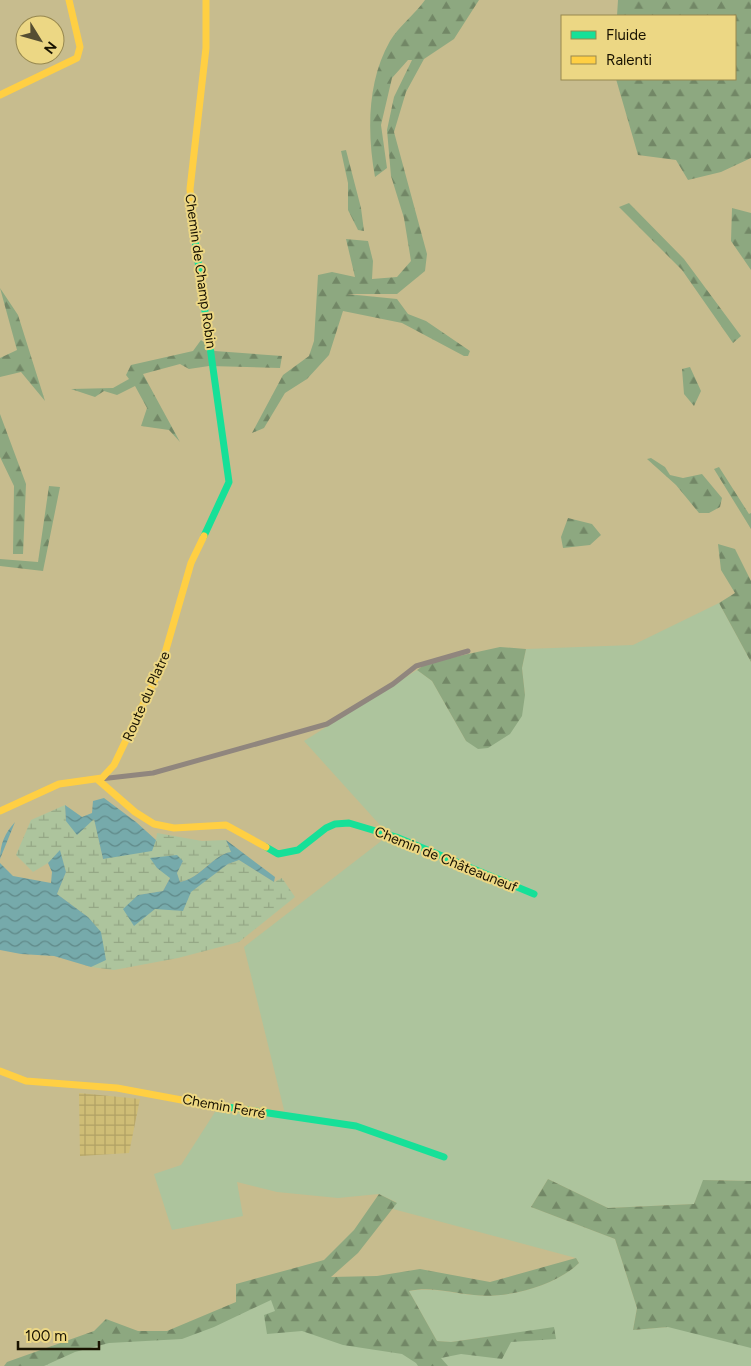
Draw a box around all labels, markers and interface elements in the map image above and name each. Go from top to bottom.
north arrow [15,15,65,65]
legend [561,15,736,80]
text: Fluide [606,26,646,44]
text: N [40,38,60,57]
text: Ralenti [606,51,652,69]
street label: Chemin de Champ Robin [181,193,220,350]
street label: Route du Platre [119,648,174,744]
street label: Chemin de Châteauneuf [372,823,521,896]
street label: Chemin Ferré [181,1091,267,1122]
scale bar [18,1318,99,1350]
text: 100 m [25,1327,67,1345]

